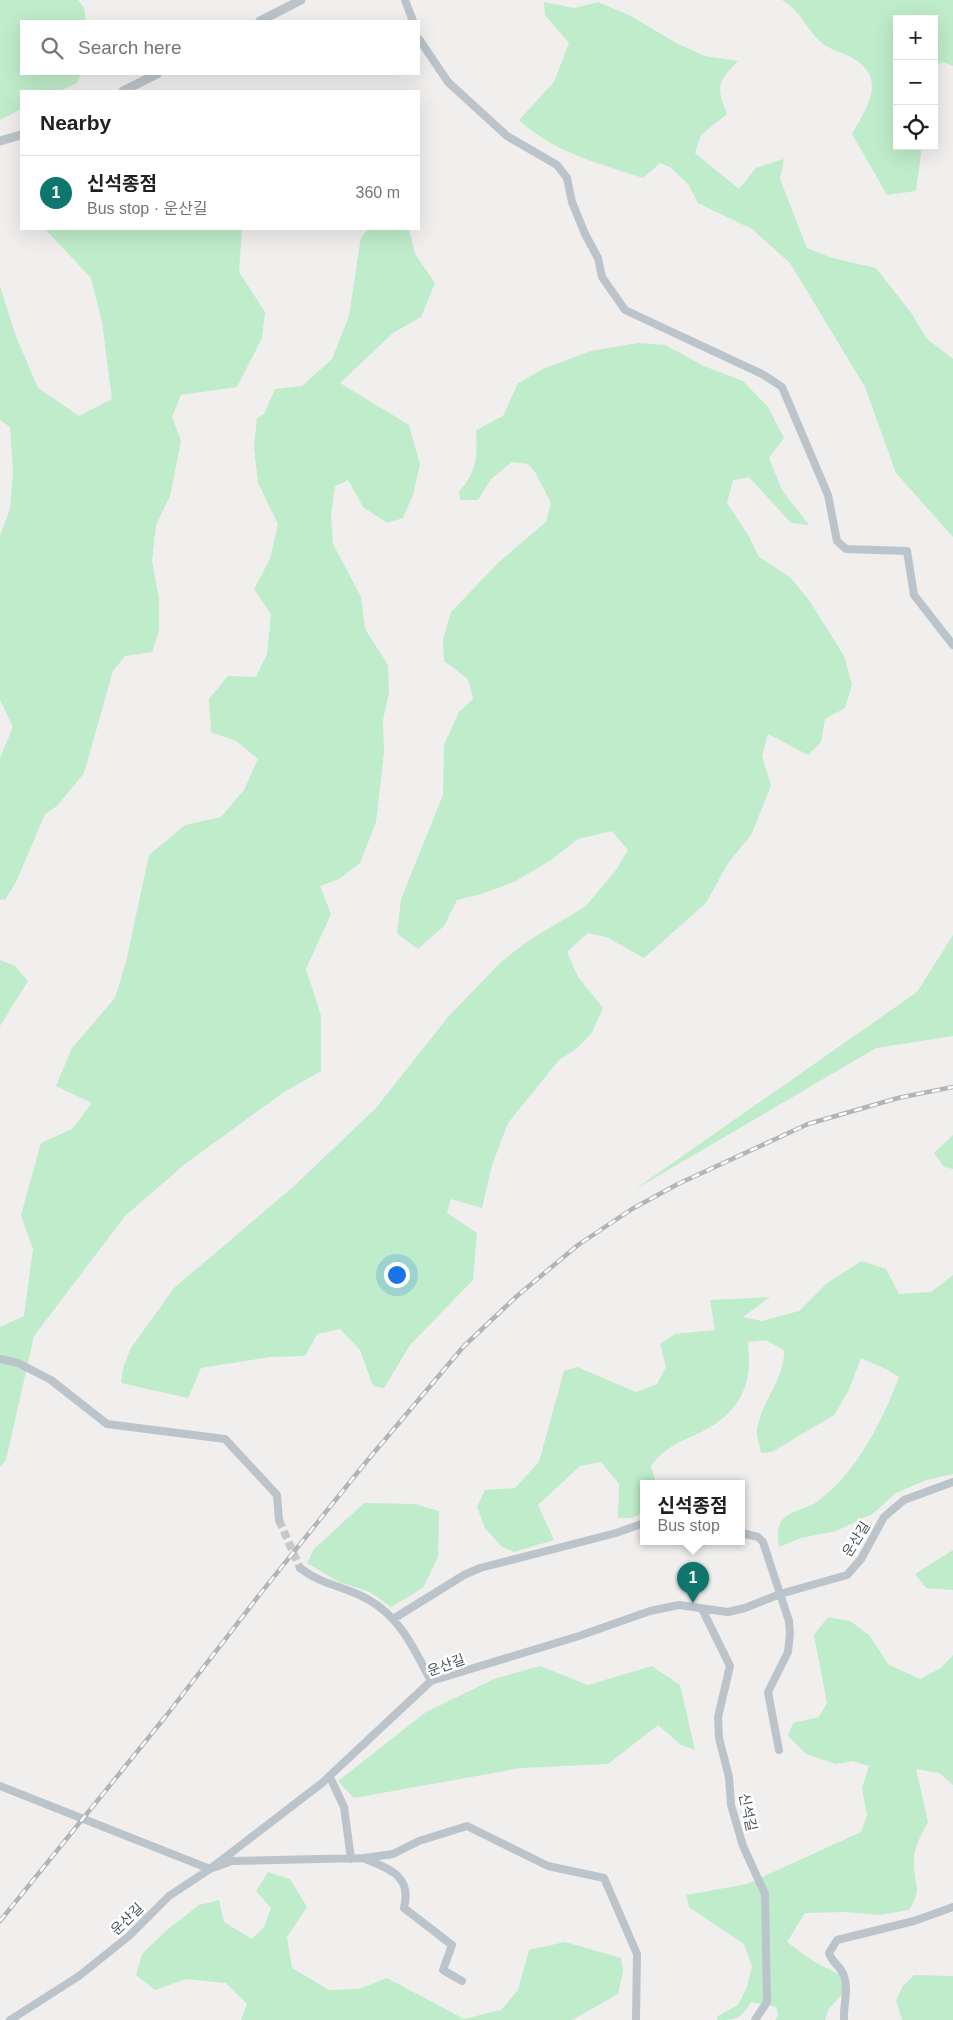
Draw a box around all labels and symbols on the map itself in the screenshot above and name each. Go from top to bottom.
your location [384,1262,410,1288]
street label: 운산길 [839,1518,873,1560]
pin: 1 [677,1562,709,1603]
street label: 운산길 [425,1651,467,1679]
street label: 신석길 [736,1791,760,1833]
street label: 운산길 [108,1900,146,1938]

